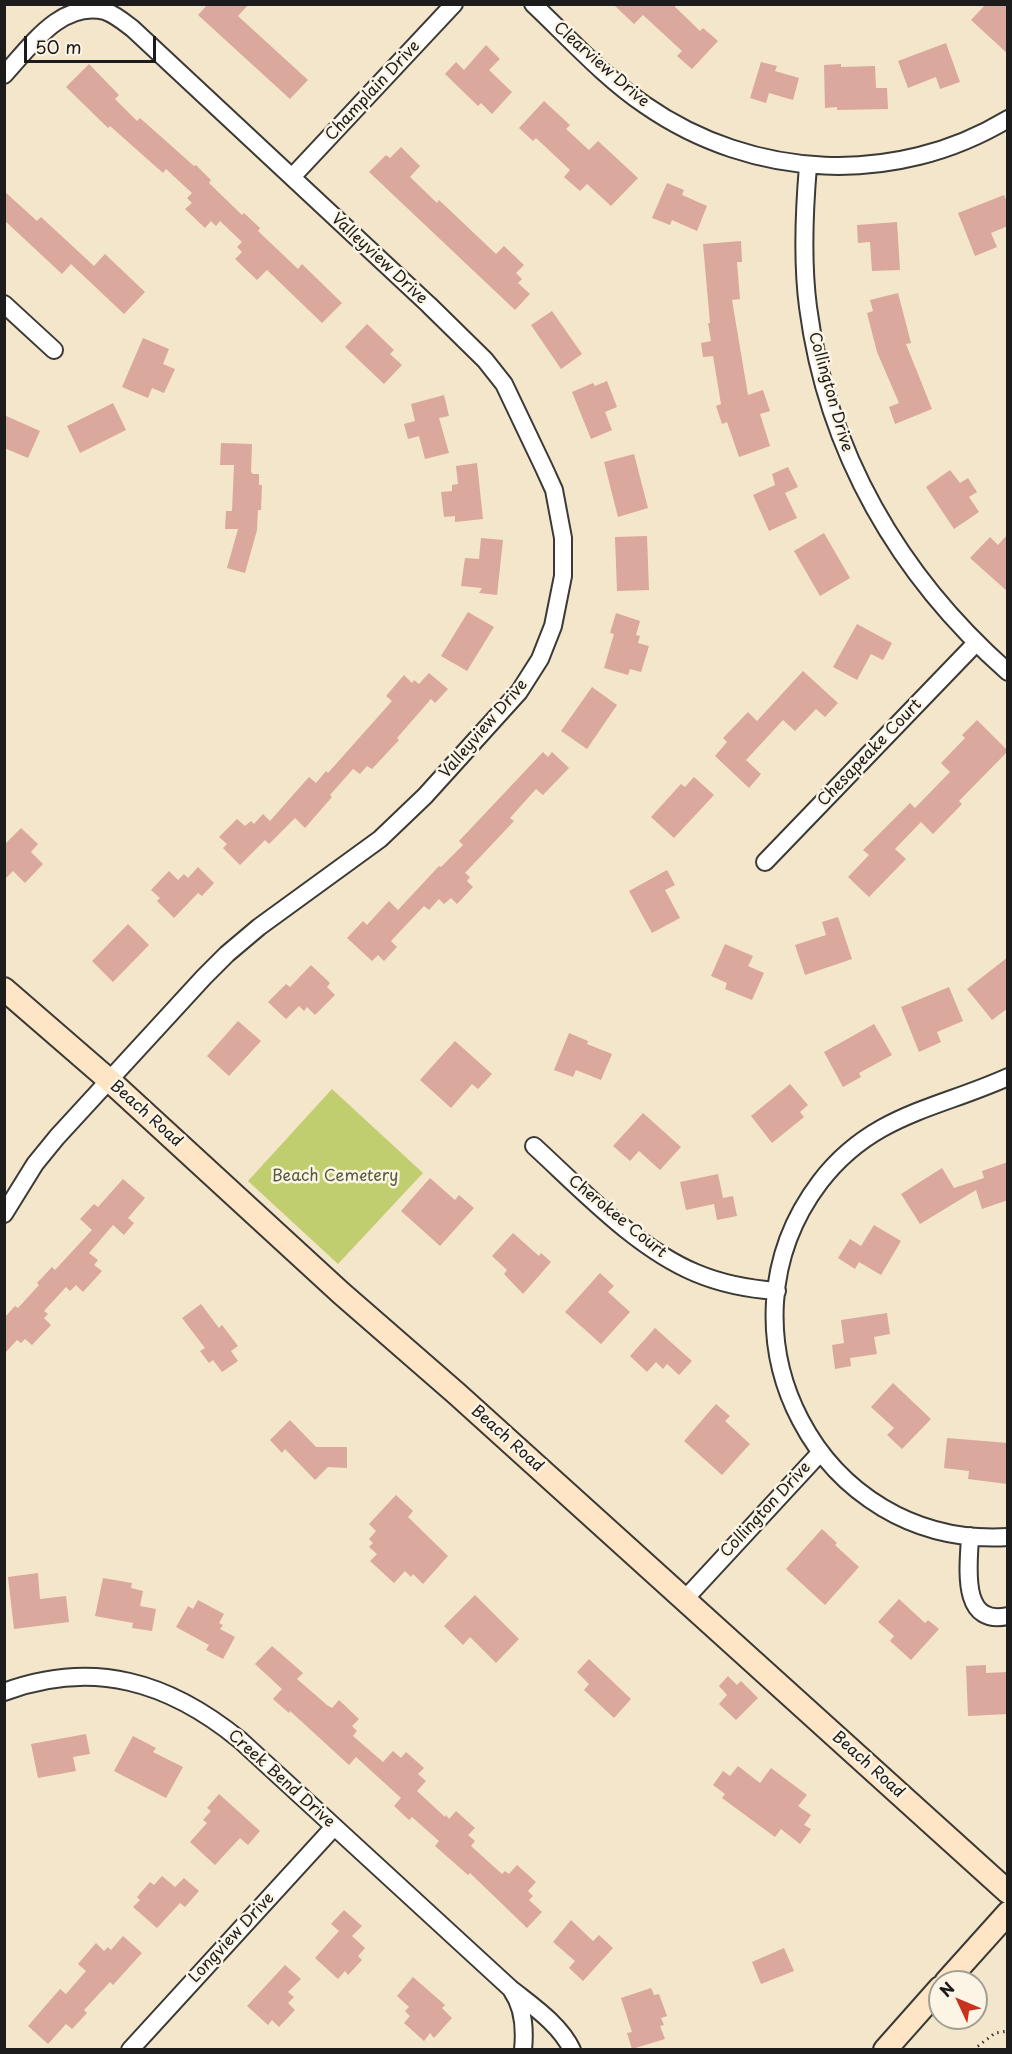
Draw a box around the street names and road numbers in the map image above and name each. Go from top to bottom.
street label: Clearview Drive [549,18,653,112]
street label: Champlain Drive [322,37,424,145]
street label: Valleyview Drive [327,210,431,308]
street label: Collington Drive [804,330,856,454]
street label: Valleyview Drive [436,676,532,782]
street label: Chesapeake Court [814,695,926,811]
street label: Beach Road [106,1077,186,1151]
street label: Cherokee Court [564,1171,670,1263]
street label: Beach Road [467,1402,547,1476]
street label: Collington Drive [717,1458,815,1562]
street label: Creek Bend Drive [224,1726,338,1832]
street label: Beach Road [828,1728,908,1802]
street label: Longview Drive [185,1889,279,1987]

